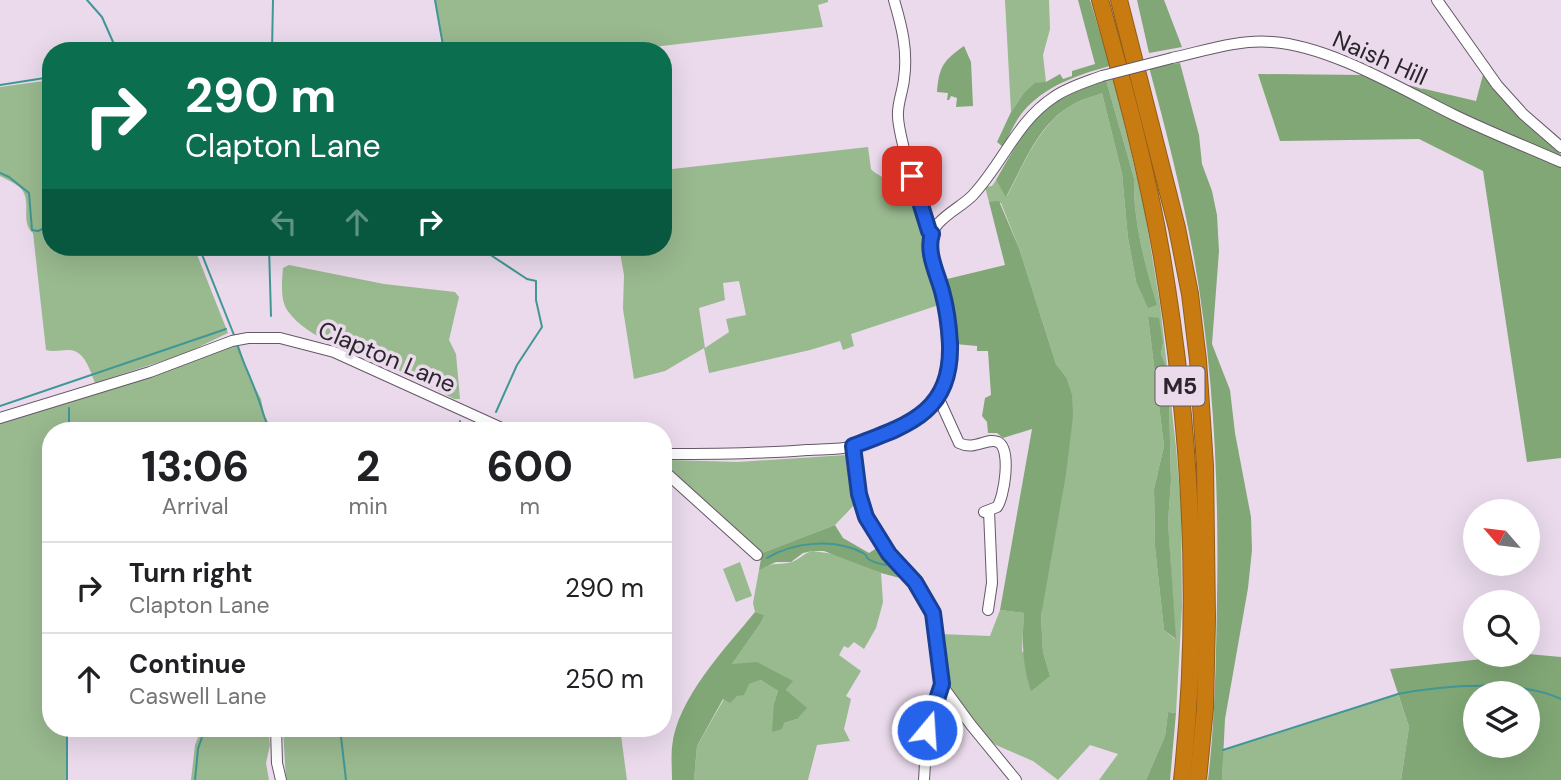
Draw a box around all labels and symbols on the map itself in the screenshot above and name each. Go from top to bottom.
street label: Naish Hill [1328,23,1432,92]
pin [882,146,942,206]
street label: Clapton Lane [314,314,461,399]
road number: M5 [1156,366,1204,406]
north arrow [1463,499,1540,576]
position arrow [890,693,964,767]

